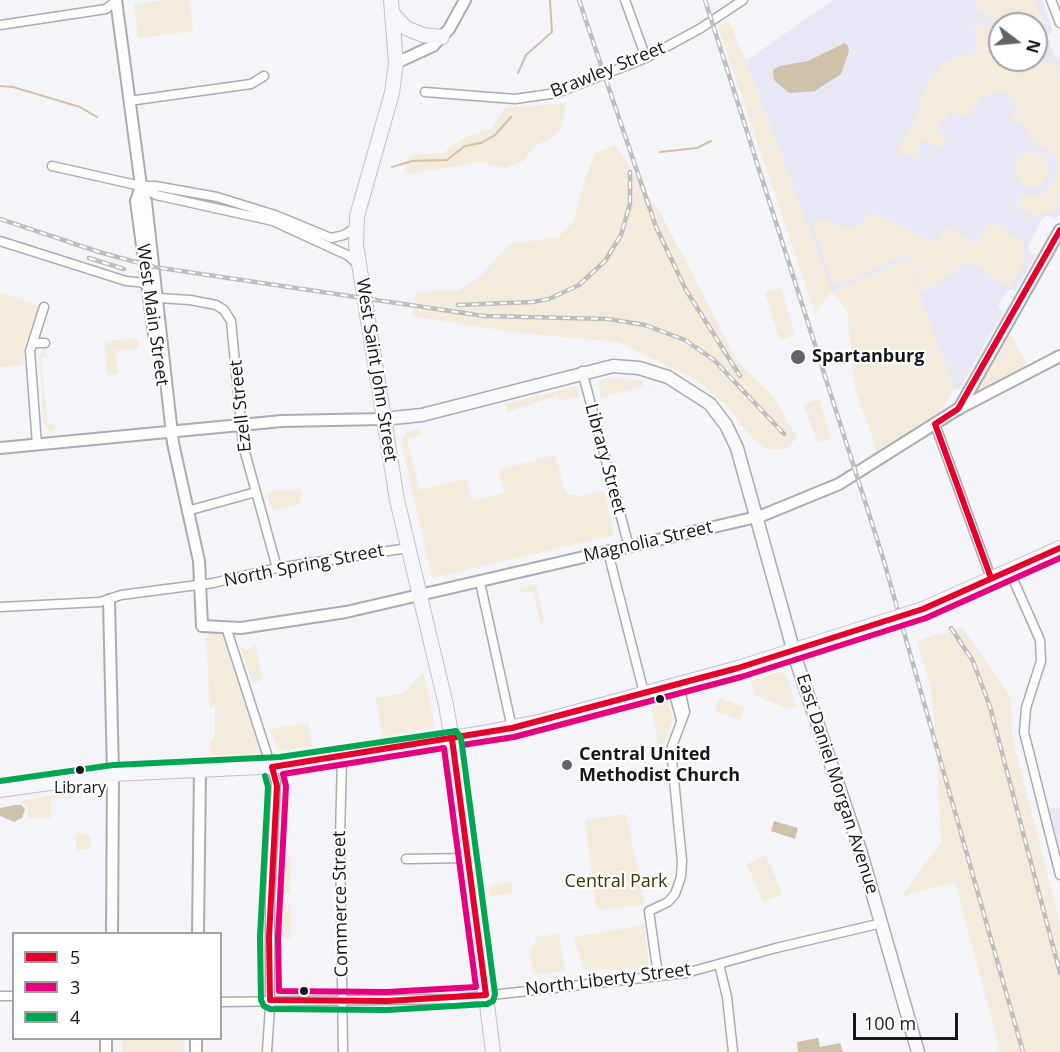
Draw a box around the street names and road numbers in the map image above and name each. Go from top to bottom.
street label: Brawley Street [548,37,668,103]
street label: West Main Street [131,243,173,387]
street label: West Saint John Street [351,277,401,463]
street label: Ezell Street [225,359,257,453]
street label: Library Street [580,401,630,517]
street label: Magnolia Street [581,517,715,567]
street label: North Spring Street [222,540,386,592]
street label: East Daniel Morgan Avenue [791,671,883,897]
street label: Commerce Street [329,831,353,977]
street label: North Liberty Street [524,959,692,1001]

